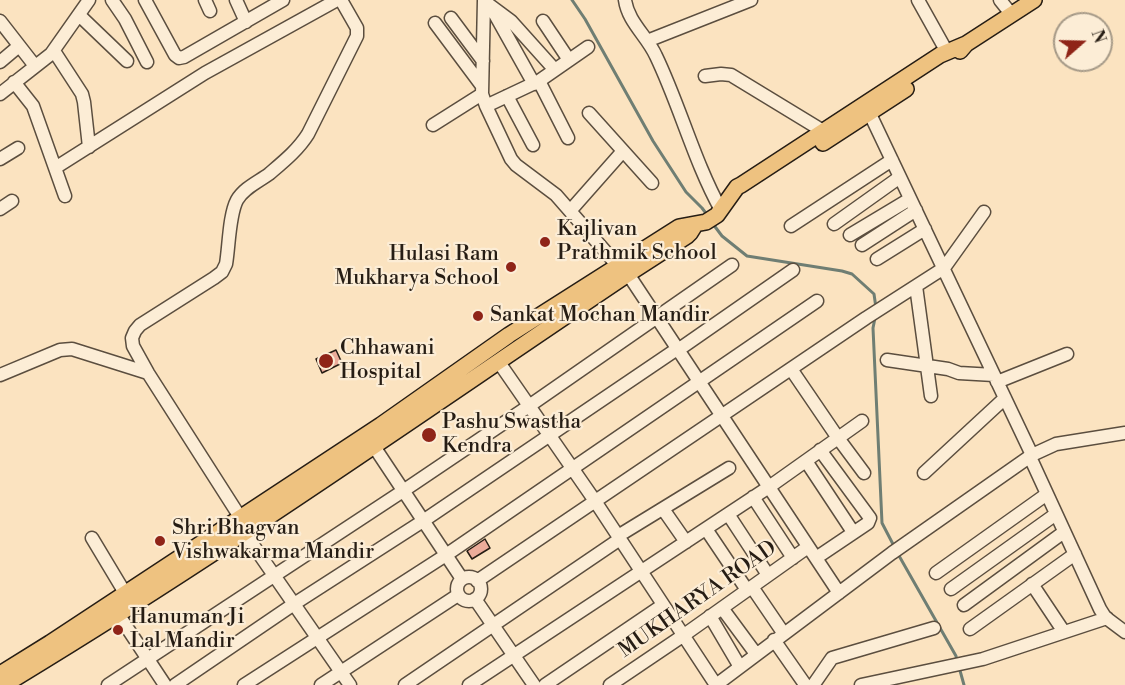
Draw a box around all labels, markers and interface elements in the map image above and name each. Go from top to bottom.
north arrow [1053,12,1113,72]
text: N [1086,27,1110,46]
place label: Kajlivan Prathmik School [557,217,717,267]
marker: Kajlivan Prathmik School [538,235,552,249]
place label: Hulasi Ram Mukharya School [335,242,499,292]
marker: Hulasi Ram Mukharya School [504,260,518,274]
place label: Sankat Mochan Mandir [490,303,710,329]
marker: Sankat Mochan Mandir [471,309,485,323]
place label: Chhawani Hospital [340,336,435,386]
marker: Chhawani Hospital [317,352,335,370]
place label: Pashu Swastha Kendra [442,410,581,460]
marker: Pashu Swastha Kendra [420,426,438,444]
place label: Shri Bhagvan Vishwakarma Mandir [172,516,374,566]
marker: Shri Bhagvan Vishwakarma Mandir [153,534,167,548]
street label: MUKHARYA ROAD [614,536,782,664]
place label: Hanuman Ji Lal Mandir [130,605,244,655]
marker: Hanuman Ji Lal Mandir [111,623,125,637]

